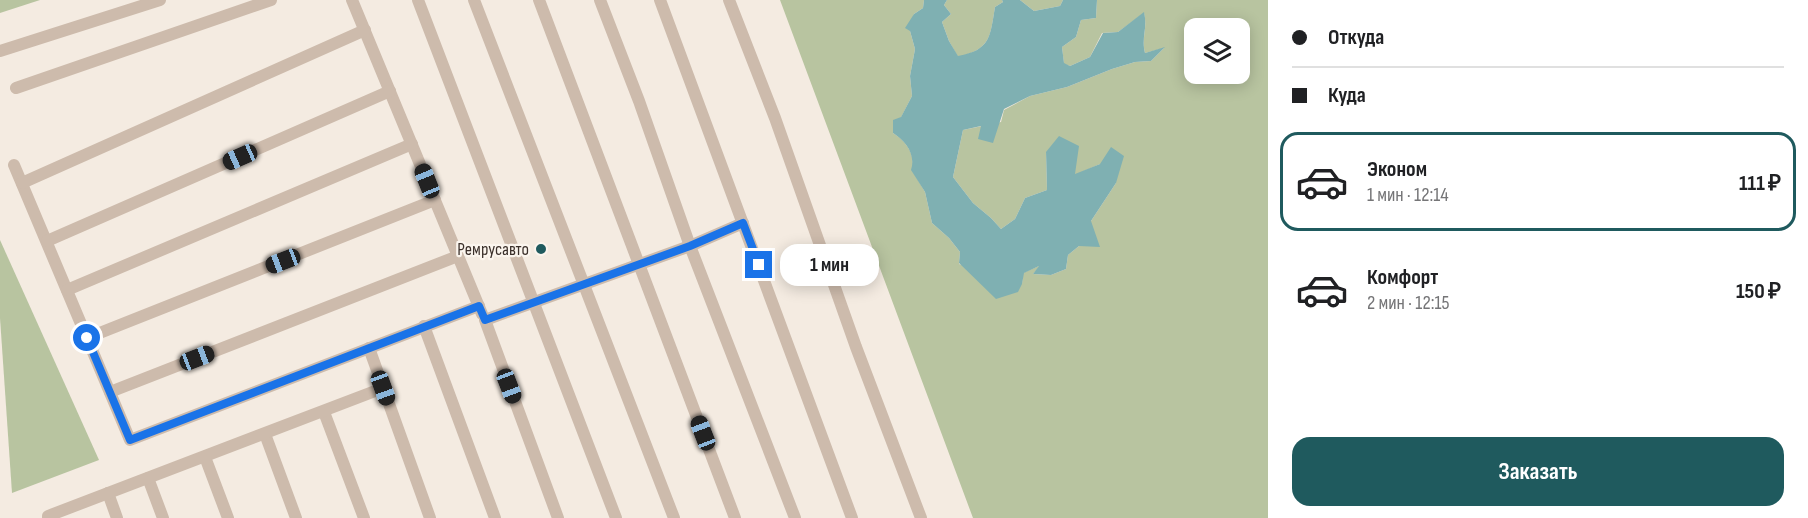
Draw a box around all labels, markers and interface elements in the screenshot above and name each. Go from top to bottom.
map controls [1184,18,1250,84]
button: layers [1184,18,1250,84]
text: Откуда [1328,24,1384,51]
text: Куда [1328,82,1366,109]
car [220,141,260,173]
icon: car [1295,155,1349,209]
text: Эконом [1367,156,1427,183]
car [412,161,442,201]
text: 111 ₽ [1739,170,1781,197]
text: 1 мин · 12:14 [1367,183,1449,207]
place label: Ремрусавто [457,239,529,260]
marker: Ремрусавто [534,242,548,256]
callout: 1 мин [780,244,879,286]
car [263,246,303,276]
route end [745,251,772,278]
text: 1 мин [810,253,849,277]
icon: car [1295,263,1349,317]
text: Комфорт [1367,264,1438,291]
text: 150 ₽ [1736,278,1781,305]
text: 2 мин · 12:15 [1367,291,1450,315]
route start [73,324,100,351]
car [177,343,217,373]
car [494,366,524,406]
car [368,368,398,408]
car [688,413,718,453]
button: Заказать [1292,437,1784,506]

